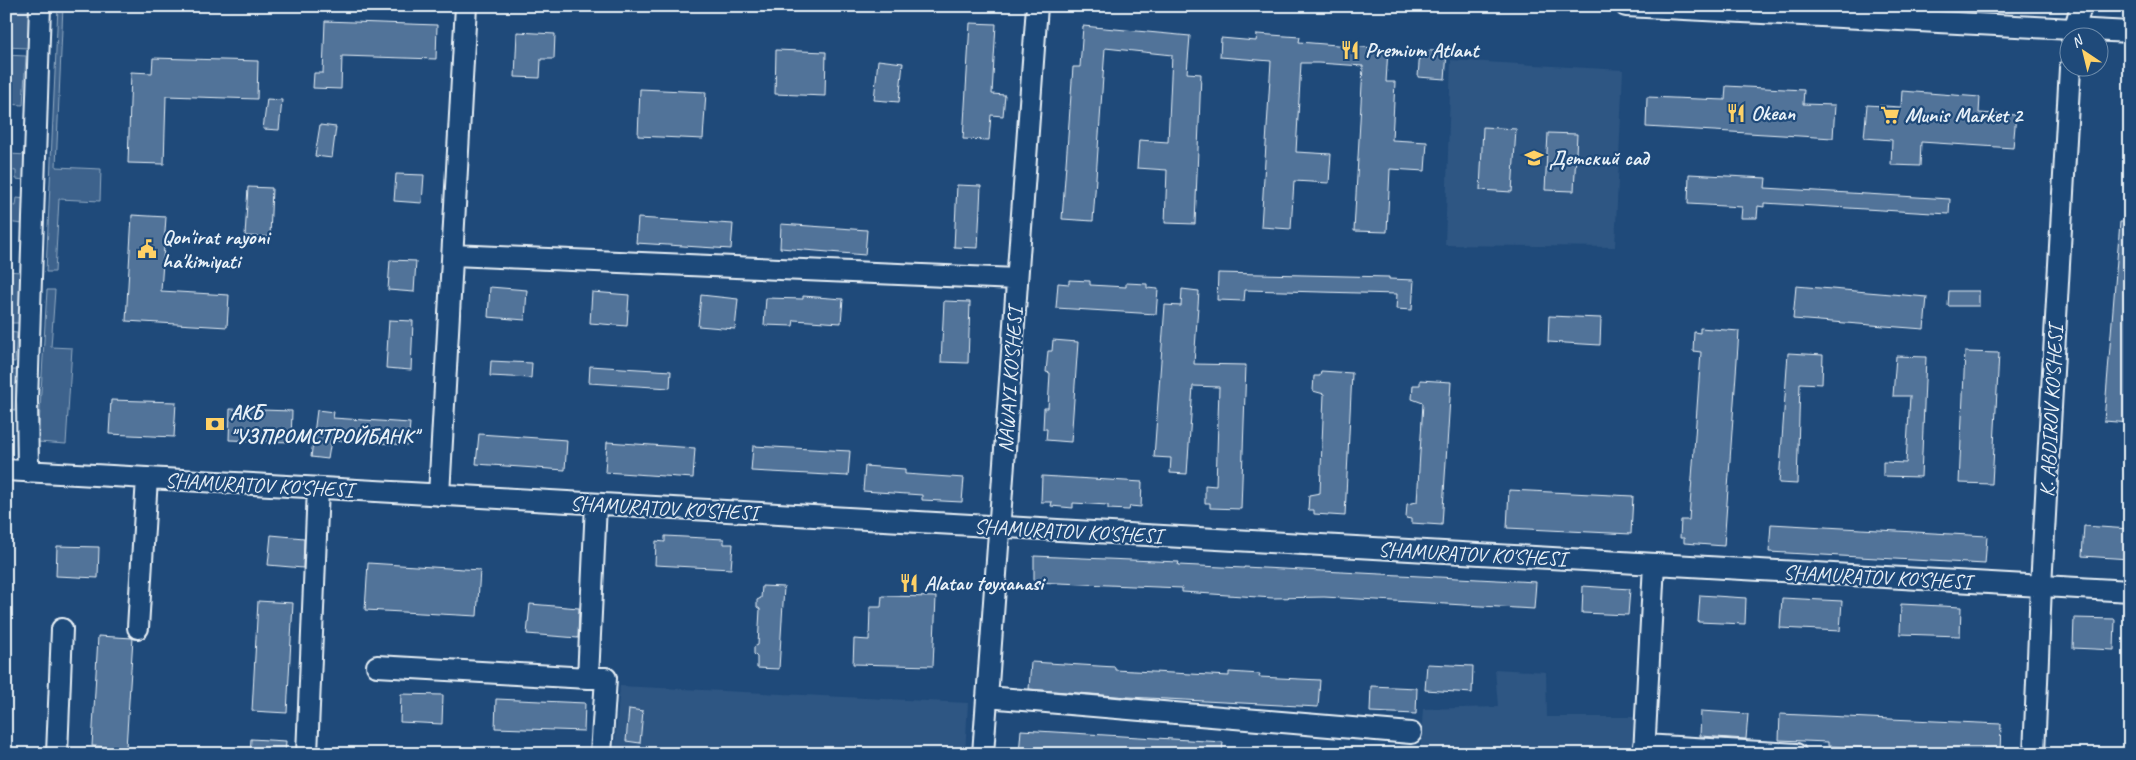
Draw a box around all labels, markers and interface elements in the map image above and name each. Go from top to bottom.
north arrow [2058,28,2108,78]
text: N [2068,31,2087,51]
place label: Premium Atlant [1365,37,1481,63]
restaurant icon: Premium Atlant [1339,39,1361,61]
place label: Okean [1751,100,1796,126]
restaurant icon: Okean [1725,102,1747,124]
place label: Munis Market 2 [1905,102,2025,128]
supermarket icon: Munis Market 2 [1879,104,1901,126]
place label: Детский сад [1549,145,1651,171]
school or university icon: Детский сад [1523,147,1545,169]
place label: Qon'irat rayoni ha'kimiyati [162,224,272,274]
public building icon: Qon'irat rayoni ha'kimiyati [136,238,158,260]
street label: NAWAYI KO'SHESI [992,302,1028,454]
street label: K. ABDIROV KO'SHESI [2034,320,2069,498]
place label: АКБ "УЗПРОМСТРОЙБАНК" [230,399,423,449]
bank icon: АКБ "УЗПРОМСТРОЙБАНК" [204,413,226,435]
street label: SHAMURATOV KO'SHESI [164,467,358,503]
street label: SHAMURATOV KO'SHESI [569,490,763,526]
street label: SHAMURATOV KO'SHESI [973,513,1167,549]
street label: SHAMURATOV KO'SHESI [1377,536,1571,572]
street label: SHAMURATOV KO'SHESI [1782,559,1976,595]
place label: Alatau toyxanasi [924,570,1046,596]
restaurant icon: Alatau toyxanasi [898,572,920,594]

